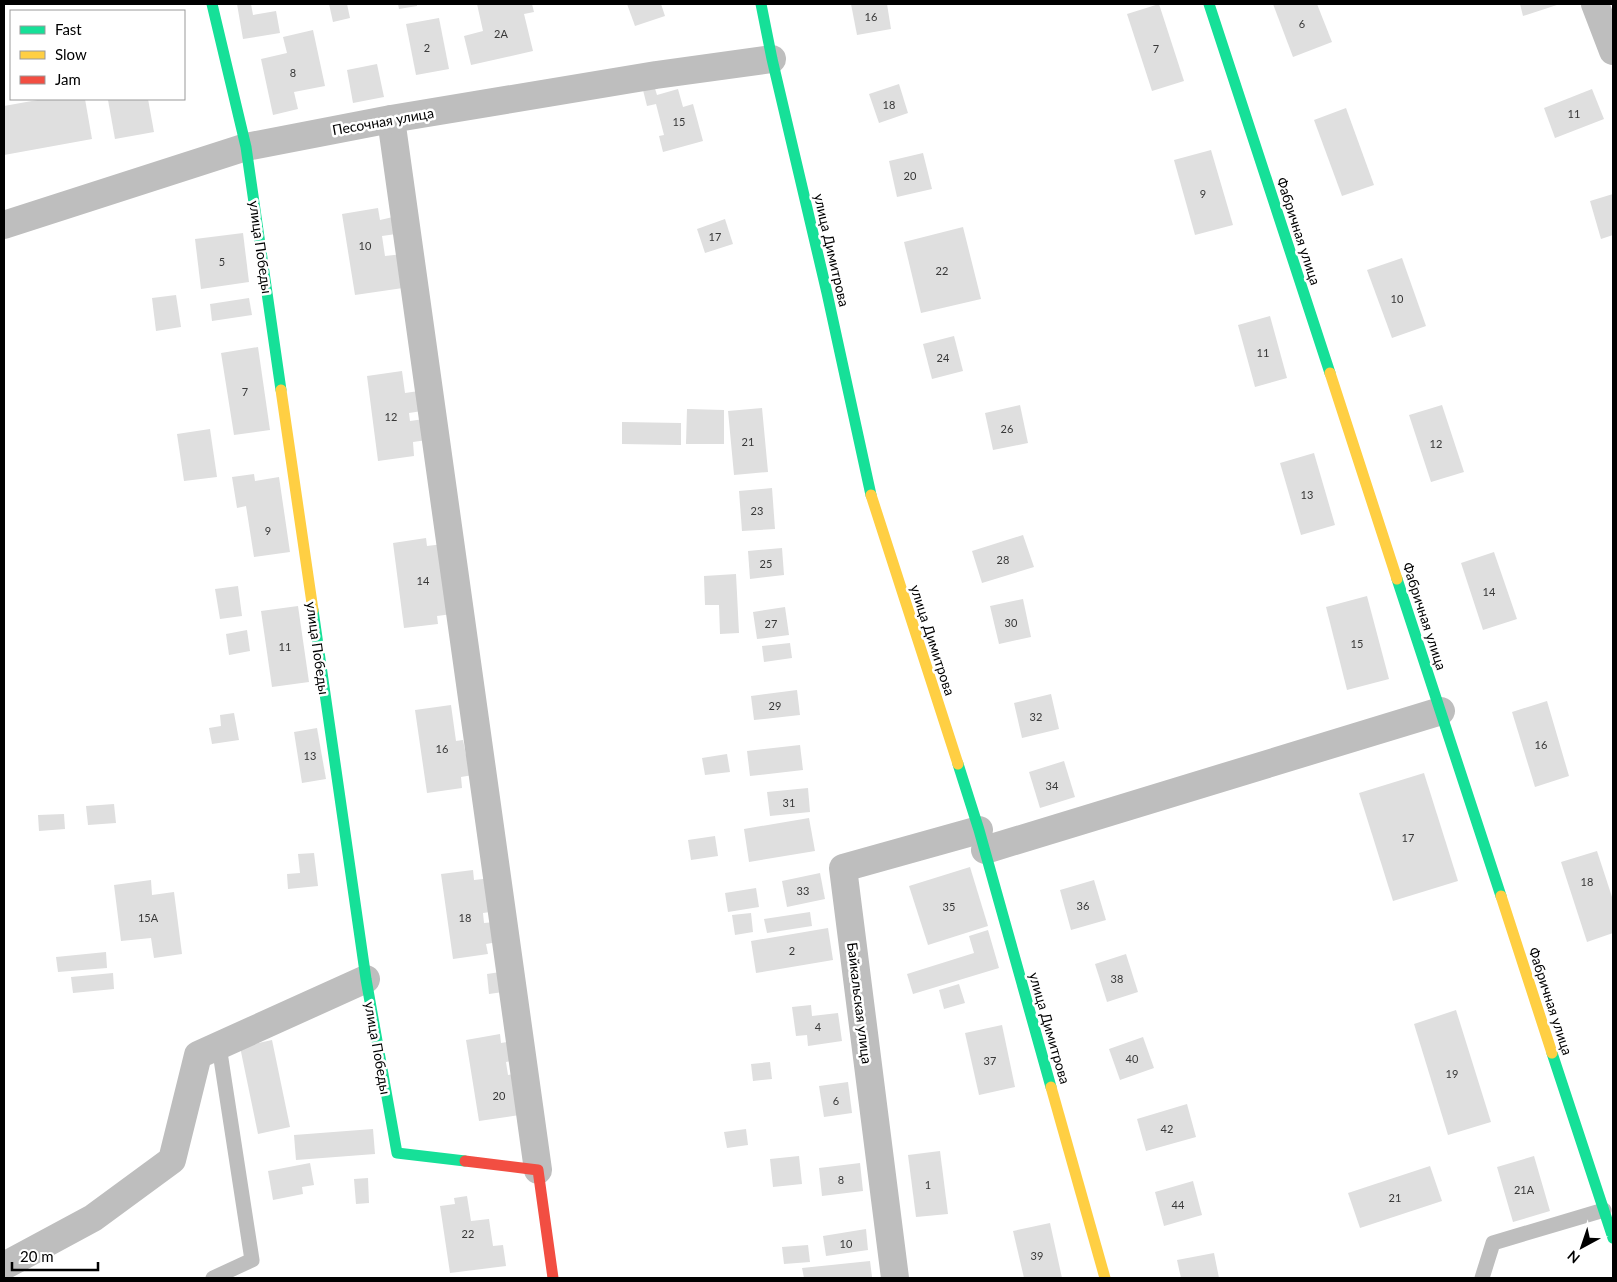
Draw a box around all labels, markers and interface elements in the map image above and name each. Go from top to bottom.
legend [10,10,185,100]
house number: 16 [865,10,877,23]
house number: 6 [1299,17,1305,30]
text: Fast [55,20,82,38]
house number: 2А [494,27,508,40]
house number: 2 [424,41,430,54]
house number: 7 [1153,42,1159,55]
text: Slow [55,45,87,63]
house number: 8 [290,66,296,79]
text: Jam [55,70,81,88]
house number: 18 [883,98,895,111]
street label: Песочная улица [331,104,435,138]
house number: 11 [1568,107,1580,120]
house number: 15 [673,115,685,128]
house number: 20 [904,169,917,182]
street label: Фабричная улица [1274,175,1324,287]
house number: 9 [1200,187,1206,200]
street label: улица Димитрова [811,192,853,308]
street label: улица Победы [246,199,276,295]
house number: 17 [709,230,721,243]
house number: 10 [359,239,372,252]
house number: 5 [219,255,225,268]
house number: 22 [936,264,948,277]
house number: 10 [1391,292,1404,305]
house number: 11 [1257,346,1269,359]
house number: 24 [937,351,950,364]
house number: 7 [242,385,248,398]
house number: 12 [385,410,397,423]
house number: 26 [1001,422,1013,435]
house number: 21 [742,435,754,448]
house number: 12 [1430,437,1442,450]
house number: 13 [1301,488,1313,501]
house number: 23 [751,504,763,517]
house number: 9 [265,524,271,537]
house number: 28 [997,553,1009,566]
house number: 25 [760,557,772,570]
street label: Фабричная улица [1400,560,1450,672]
house number: 14 [417,574,430,587]
street label: улица Димитрова [907,582,959,698]
house number: 14 [1483,585,1496,598]
street label: улица Победы [303,600,333,696]
house number: 30 [1005,616,1018,629]
house number: 27 [765,617,777,630]
house number: 15 [1351,637,1363,650]
house number: 11 [279,640,291,653]
house number: 29 [769,699,781,712]
house number: 32 [1030,710,1042,723]
house number: 16 [1535,738,1547,751]
house number: 16 [436,742,448,755]
house number: 13 [304,749,316,762]
house number: 34 [1046,779,1059,792]
house number: 31 [783,796,795,809]
house number: 17 [1402,831,1414,844]
house number: 18 [1581,875,1593,888]
house number: 33 [797,884,809,897]
house number: 36 [1077,899,1089,912]
house number: 35 [943,900,955,913]
house number: 15А [138,911,159,924]
house number: 18 [459,911,471,924]
street label: Байкальская улица [844,941,876,1065]
house number: 2 [789,944,795,957]
street label: Фабричная улица [1526,945,1576,1057]
street label: улица Димитрова [1026,970,1074,1086]
house number: 38 [1111,972,1123,985]
street label: улица Победы [361,1000,395,1096]
house number: 4 [815,1020,822,1033]
house number: 40 [1126,1052,1139,1065]
house number: 37 [984,1054,996,1067]
house number: 19 [1446,1067,1458,1080]
house number: 20 [493,1089,506,1102]
house number: 6 [833,1094,839,1107]
house number: 42 [1161,1122,1173,1135]
house number: 8 [838,1173,844,1186]
house number: 1 [925,1178,931,1191]
house number: 21А [1514,1183,1535,1196]
house number: 21 [1389,1191,1401,1204]
house number: 44 [1172,1198,1185,1211]
north arrow [1557,1222,1607,1272]
house number: 22 [462,1227,474,1240]
house number: 10 [840,1237,853,1250]
scale bar [12,1240,99,1272]
text: 20 m [20,1247,54,1265]
text: N [1564,1247,1583,1267]
house number: 39 [1031,1249,1043,1262]

